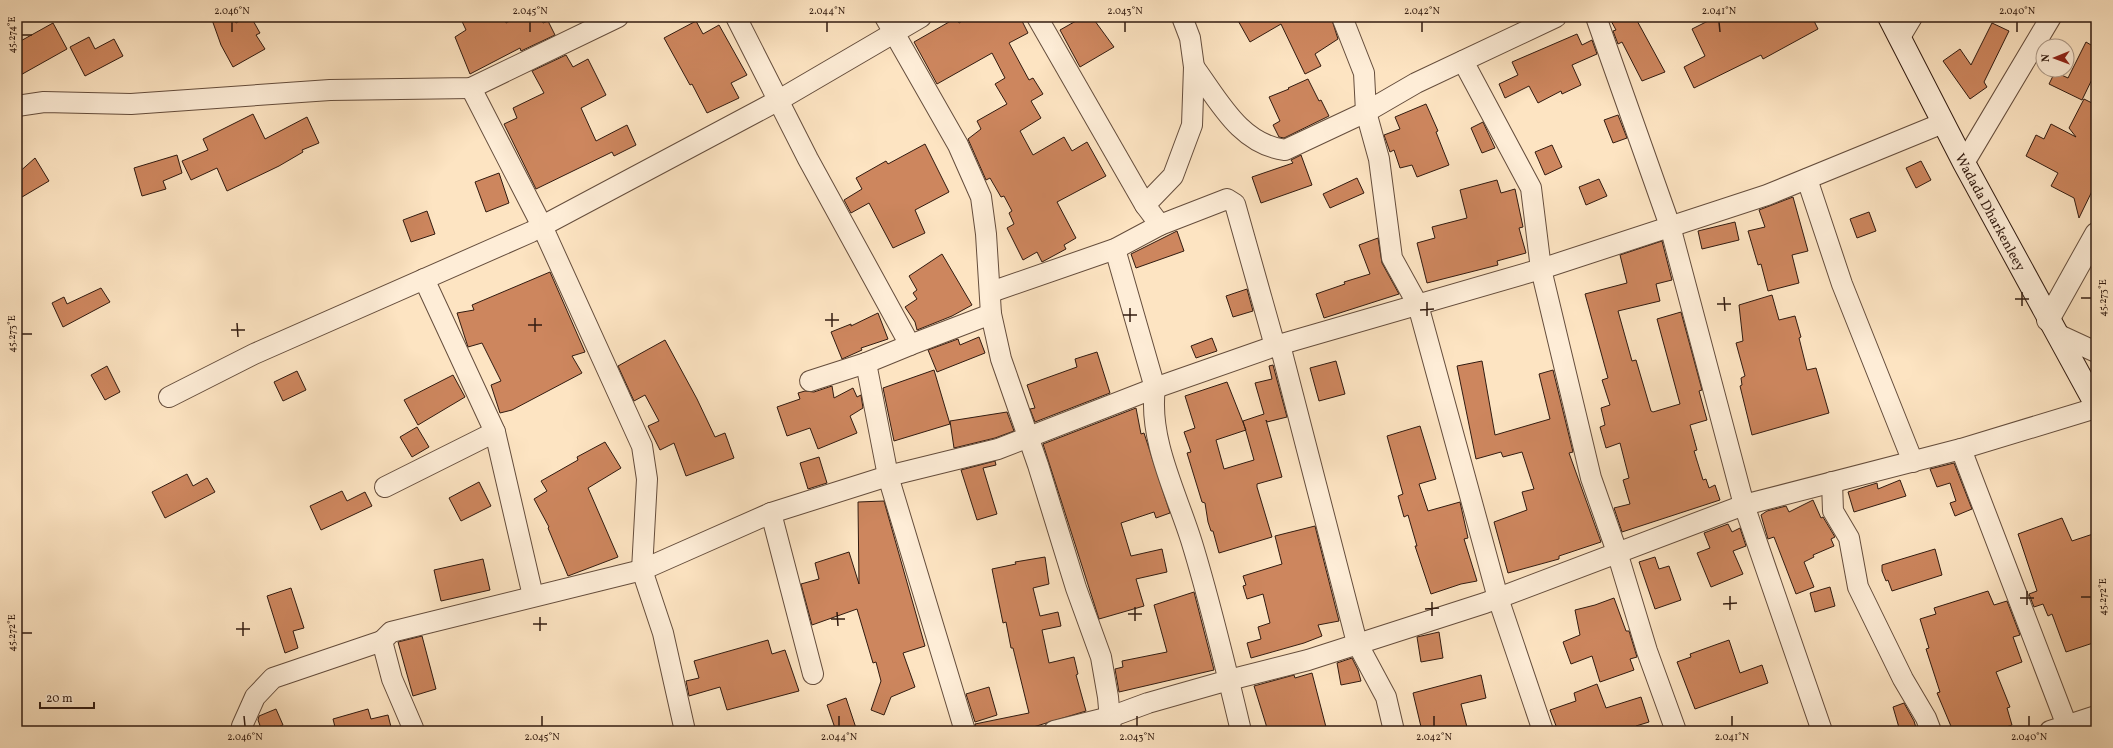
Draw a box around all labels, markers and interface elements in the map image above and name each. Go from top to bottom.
text: 2.046°N [214,4,250,18]
text: 2.045°N [512,4,548,18]
text: 2.044°N [809,4,846,18]
text: 2.043°N [1107,4,1143,18]
text: 2.042°N [1404,4,1440,18]
text: 2.041°N [1702,4,1737,18]
text: 2.040°N [1999,4,2036,18]
text: 45.274°E [5,16,19,54]
north arrow [2035,38,2075,78]
text: N [2039,54,2054,62]
street label: Wadada Dharkenleey [1950,151,2029,275]
text: 45.273°E [2096,279,2110,317]
text: 45.273°E [5,315,19,353]
text: 45.272°E [2096,578,2110,616]
text: 45.272°E [5,614,19,652]
scale bar [40,684,94,710]
text: 20 m [46,691,73,707]
text: 2.046°N [227,730,263,744]
text: 2.045°N [524,730,560,744]
text: 2.044°N [821,730,858,744]
text: 2.043°N [1119,730,1155,744]
text: 2.042°N [1416,730,1452,744]
text: 2.041°N [1715,730,1750,744]
text: 2.040°N [2011,730,2048,744]

